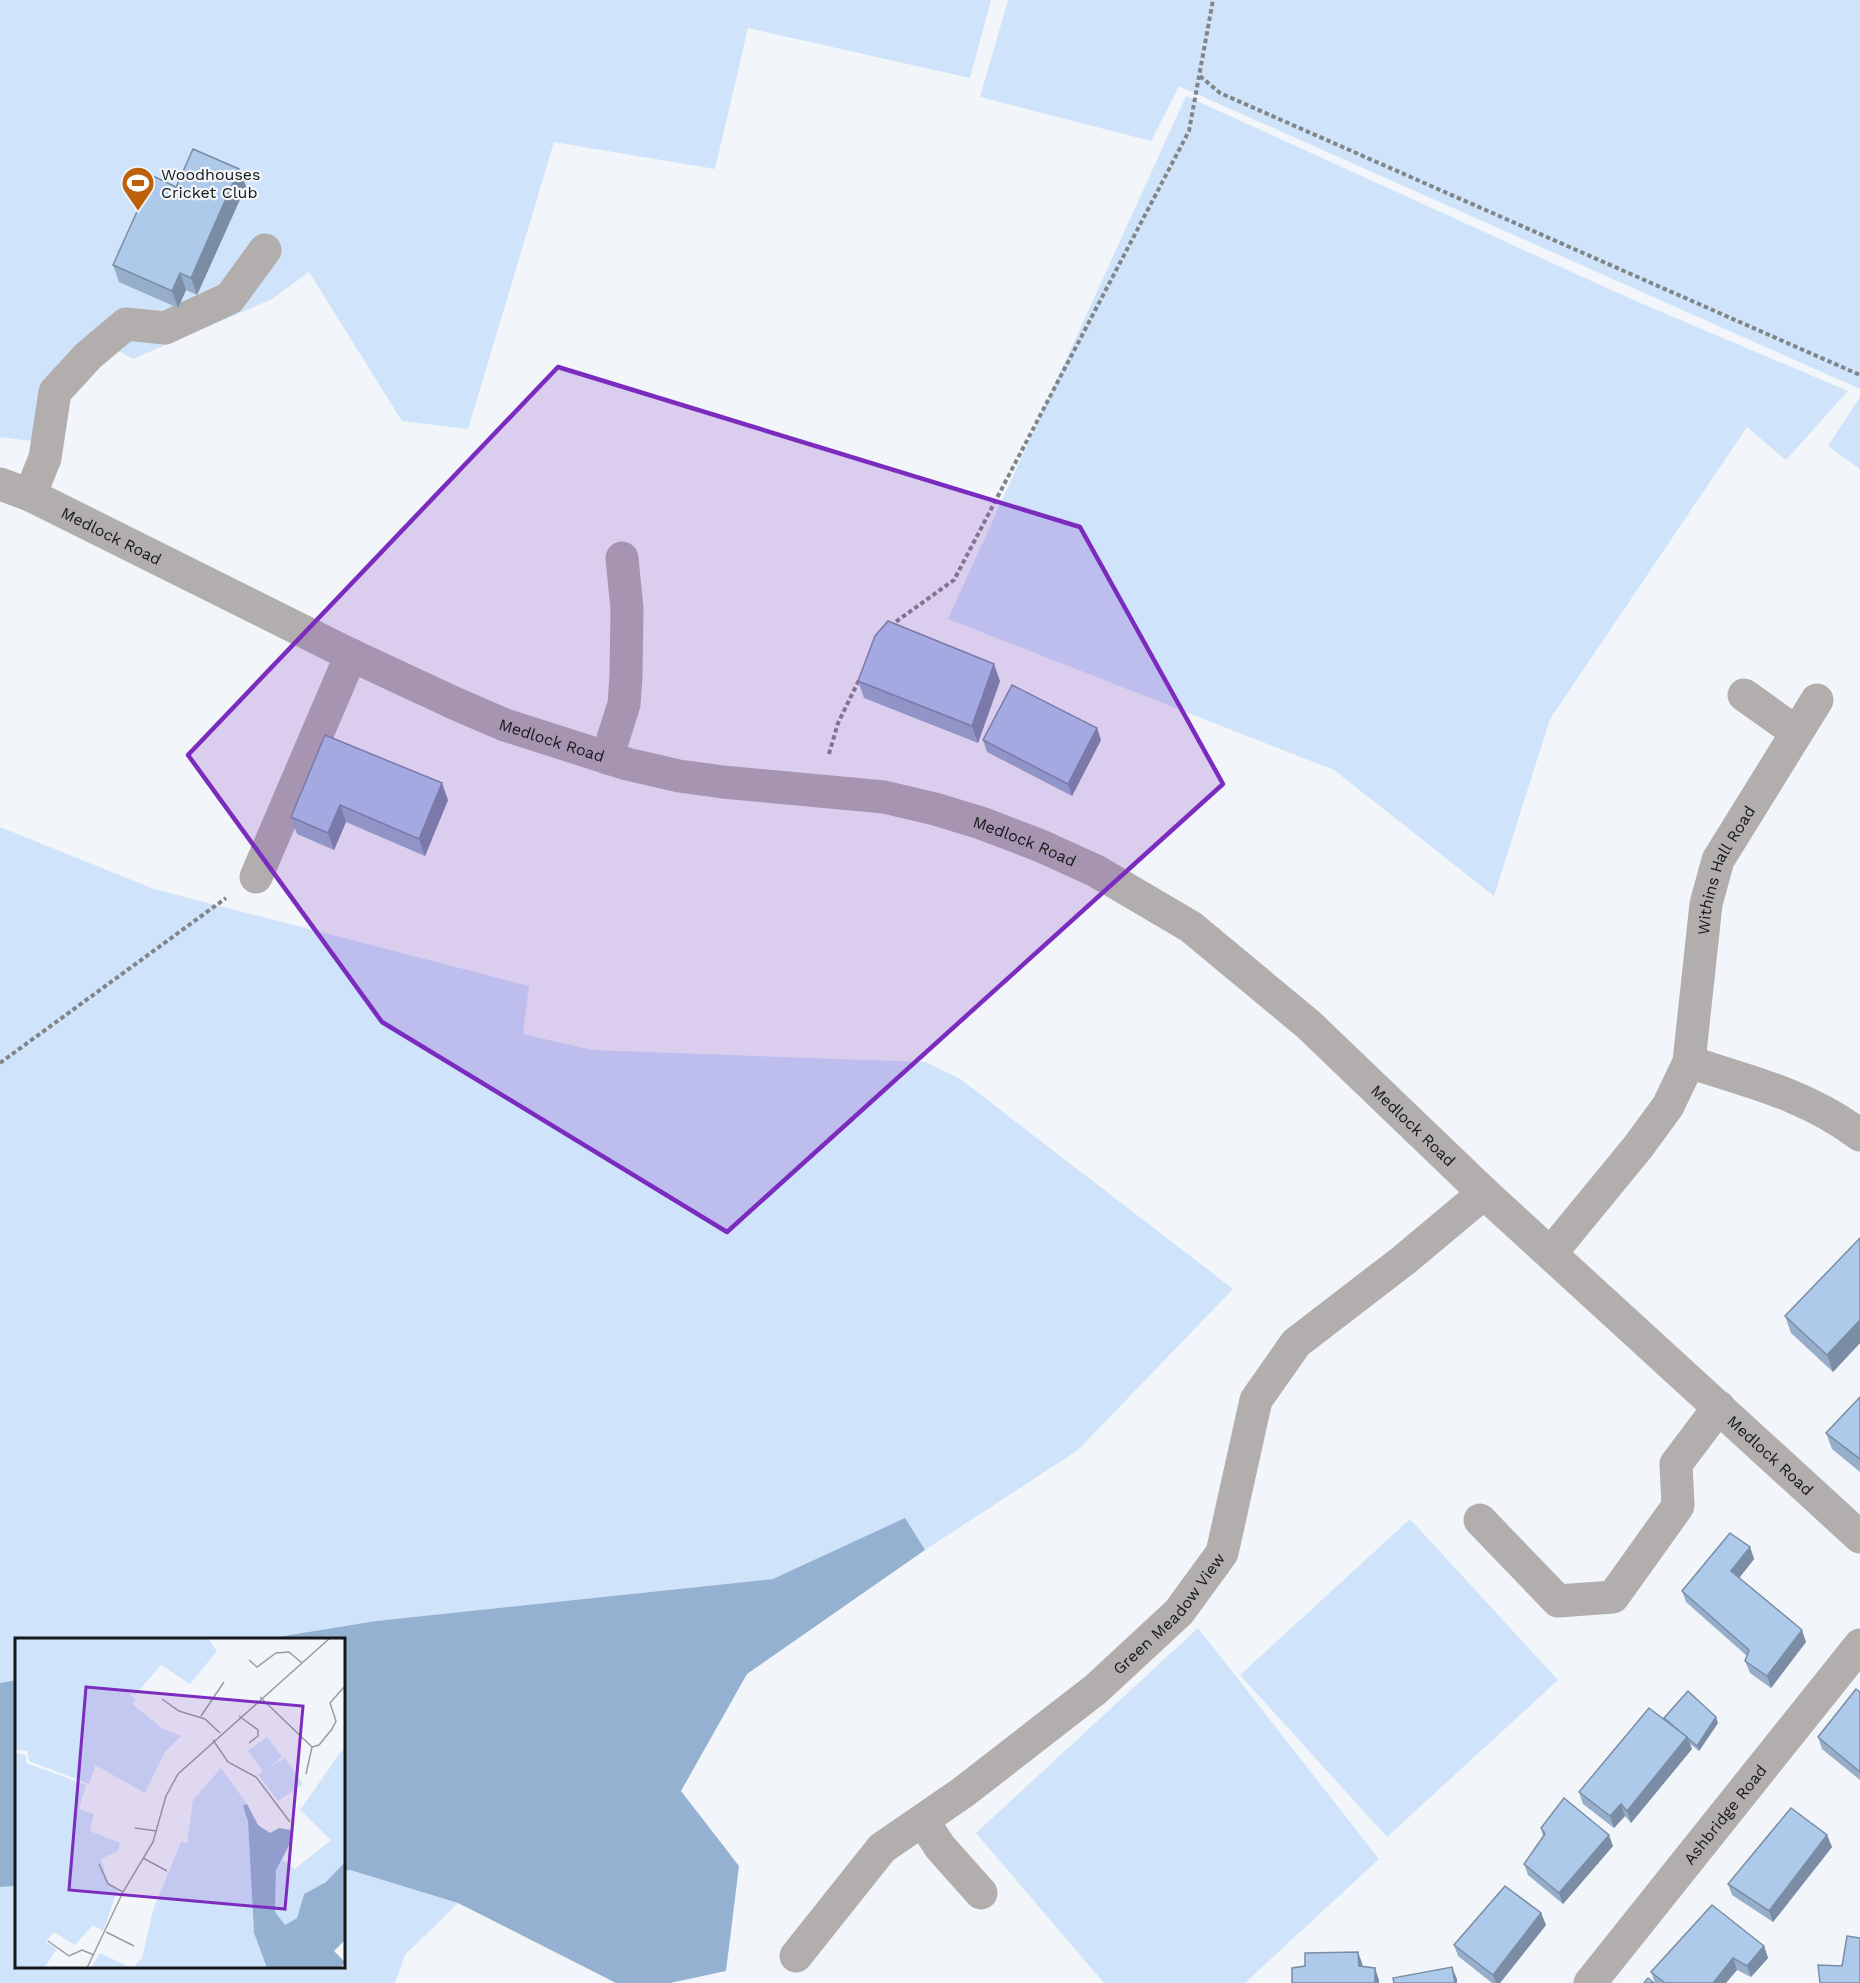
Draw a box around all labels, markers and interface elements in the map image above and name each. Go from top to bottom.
sports icon: Woodhouses Cricket Club [120,165,156,212]
place label: Woodhouses Cricket Club [161,165,261,202]
street label: Medlock Road [58,503,165,569]
street label: Medlock Road [497,715,607,766]
street label: Withins Hall Road [1694,802,1759,936]
street label: Medlock Road [971,812,1079,871]
street label: Medlock Road [1367,1081,1459,1170]
street label: Medlock Road [1723,1411,1817,1499]
street label: Green Meadow View [1109,1549,1229,1678]
inset map [15,1638,345,1968]
street label: Ashbridge Road [1680,1761,1771,1868]

